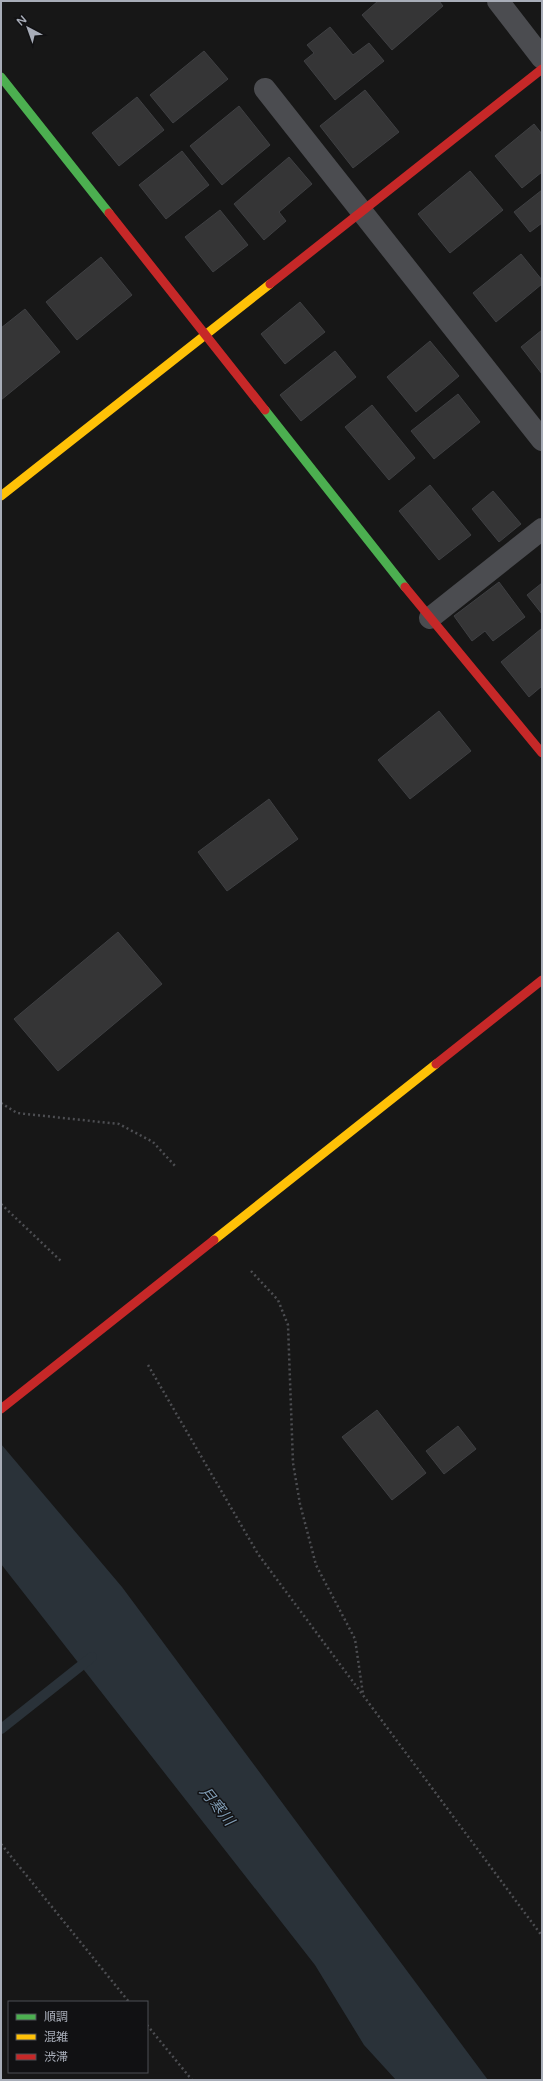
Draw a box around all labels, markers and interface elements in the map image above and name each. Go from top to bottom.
north arrow [8,8,48,48]
text: N [14,13,29,29]
water label: 月寒川 [196,1783,239,1831]
legend [8,2001,148,2073]
text: 順調 [44,2010,68,2024]
text: 混雑 [44,2030,68,2044]
text: 渋滞 [44,2050,68,2064]

